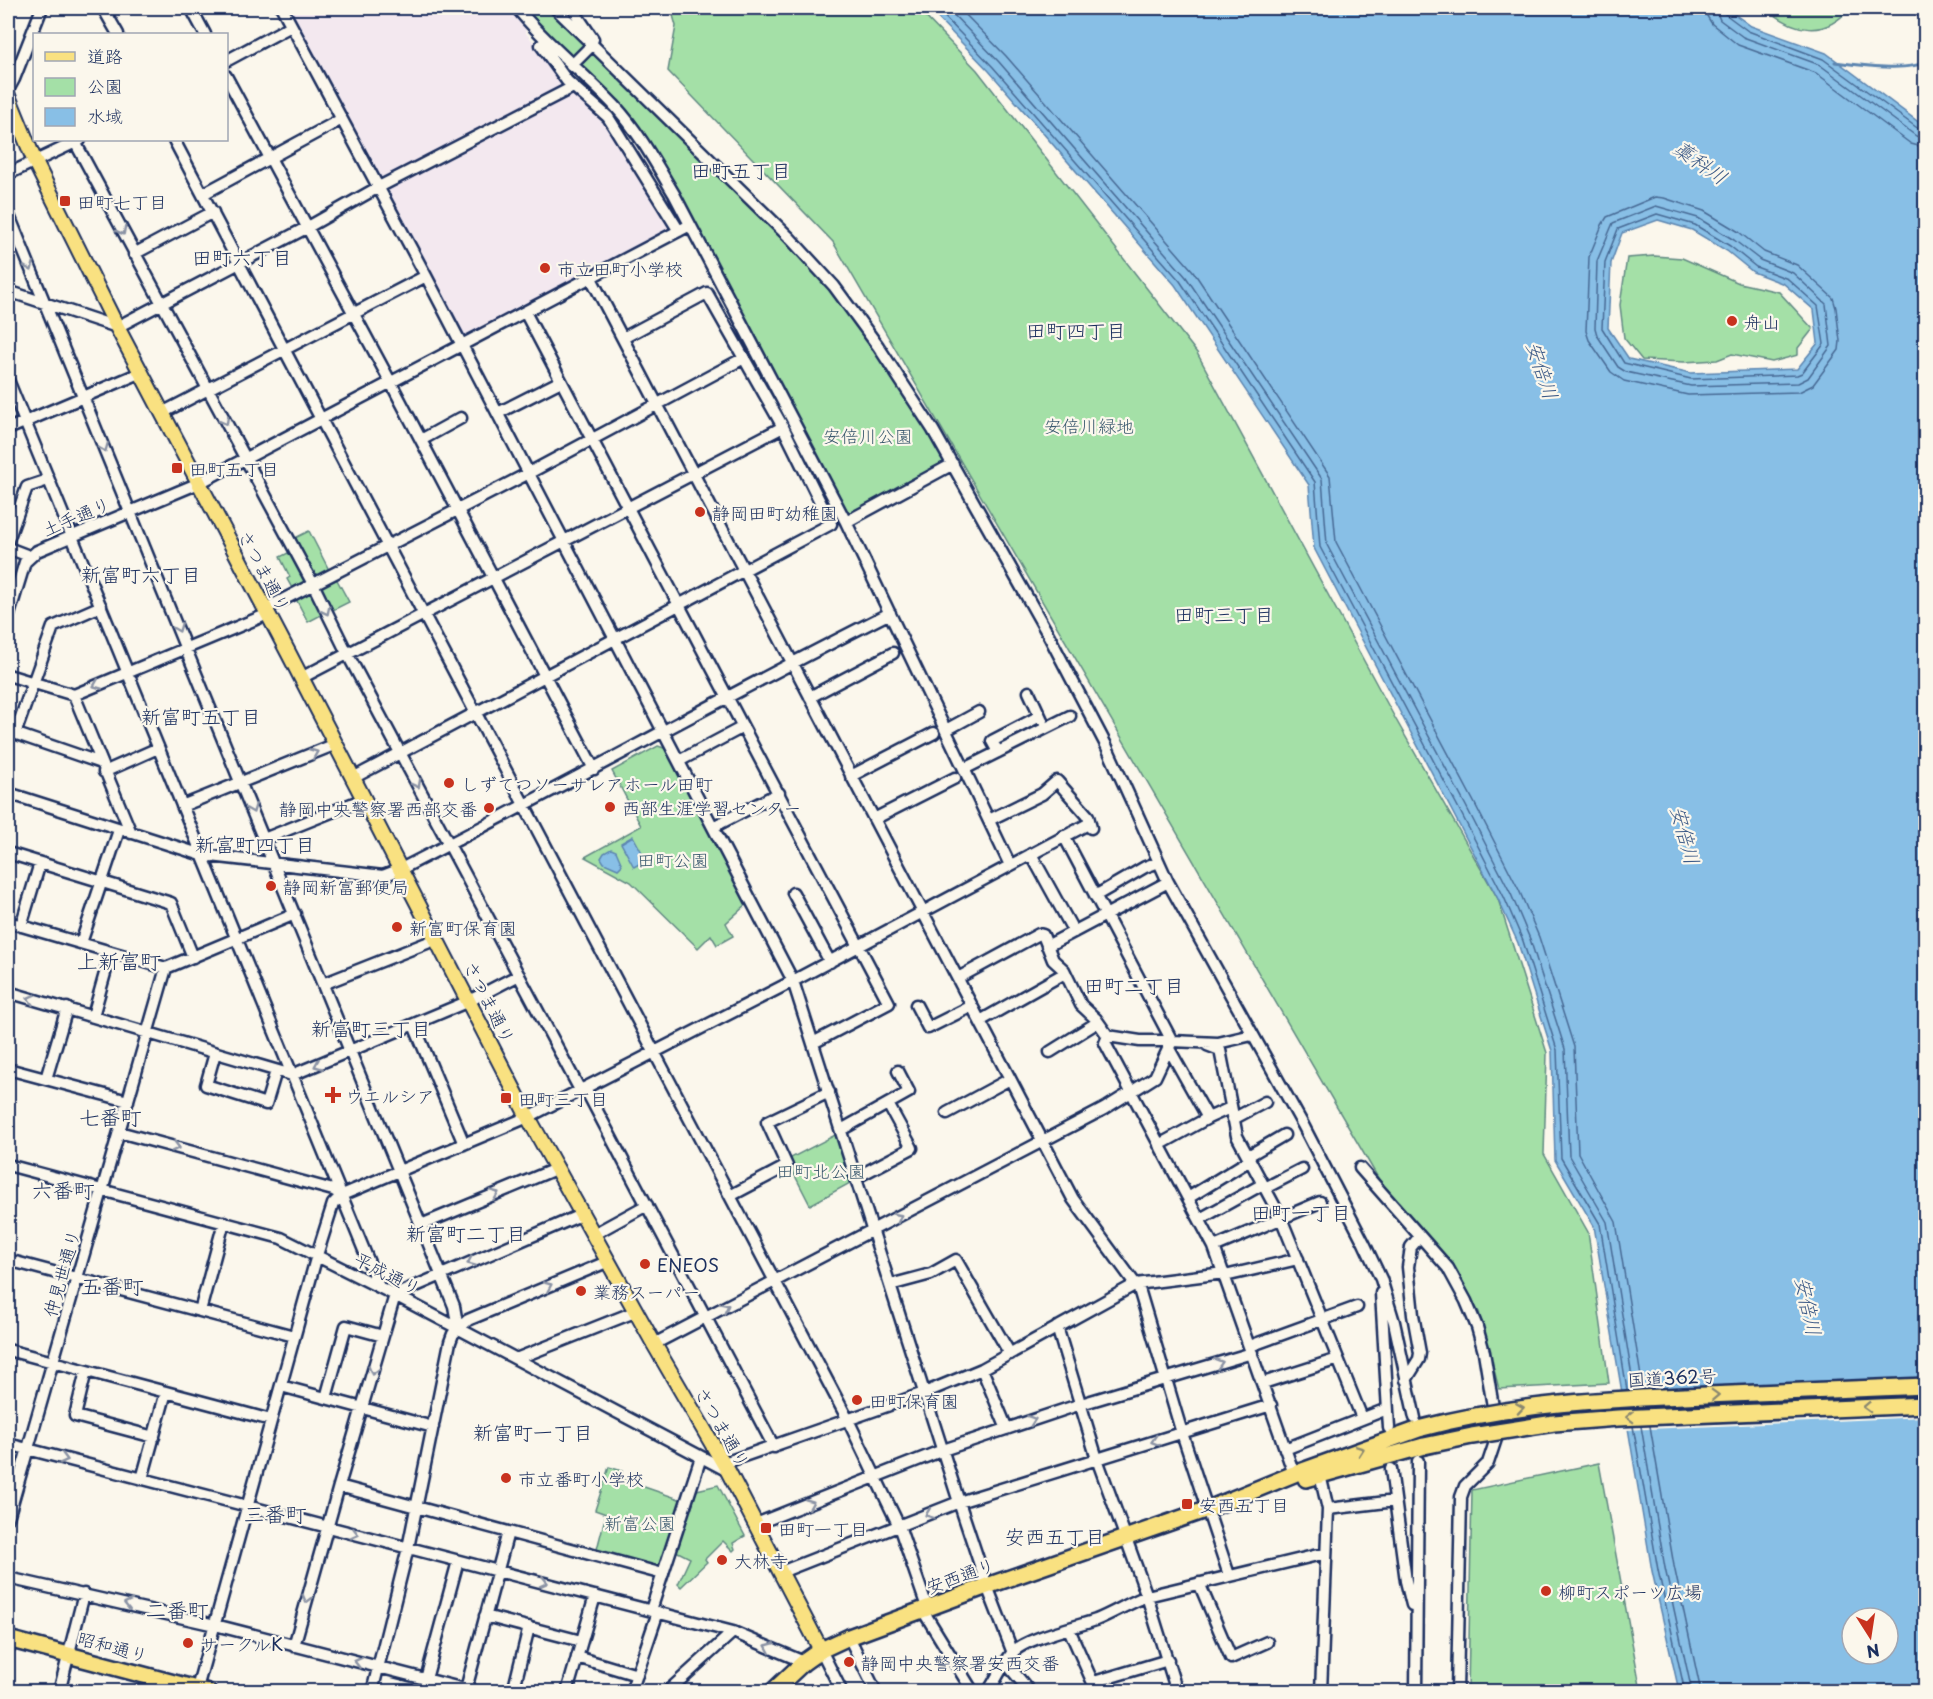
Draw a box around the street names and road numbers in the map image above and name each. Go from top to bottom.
street label: 土手通り [38,490,114,542]
street label: さつま通り [232,525,298,617]
street label: さつま通り [458,956,522,1048]
street label: 仲見世通り [36,1226,86,1320]
street label: 平成通り [350,1245,426,1301]
street label: 国道362号 [1627,1361,1717,1393]
street label: さつま通り [689,1381,757,1473]
street label: 安西通り [922,1550,998,1600]
street label: 昭和通り [75,1624,151,1668]

